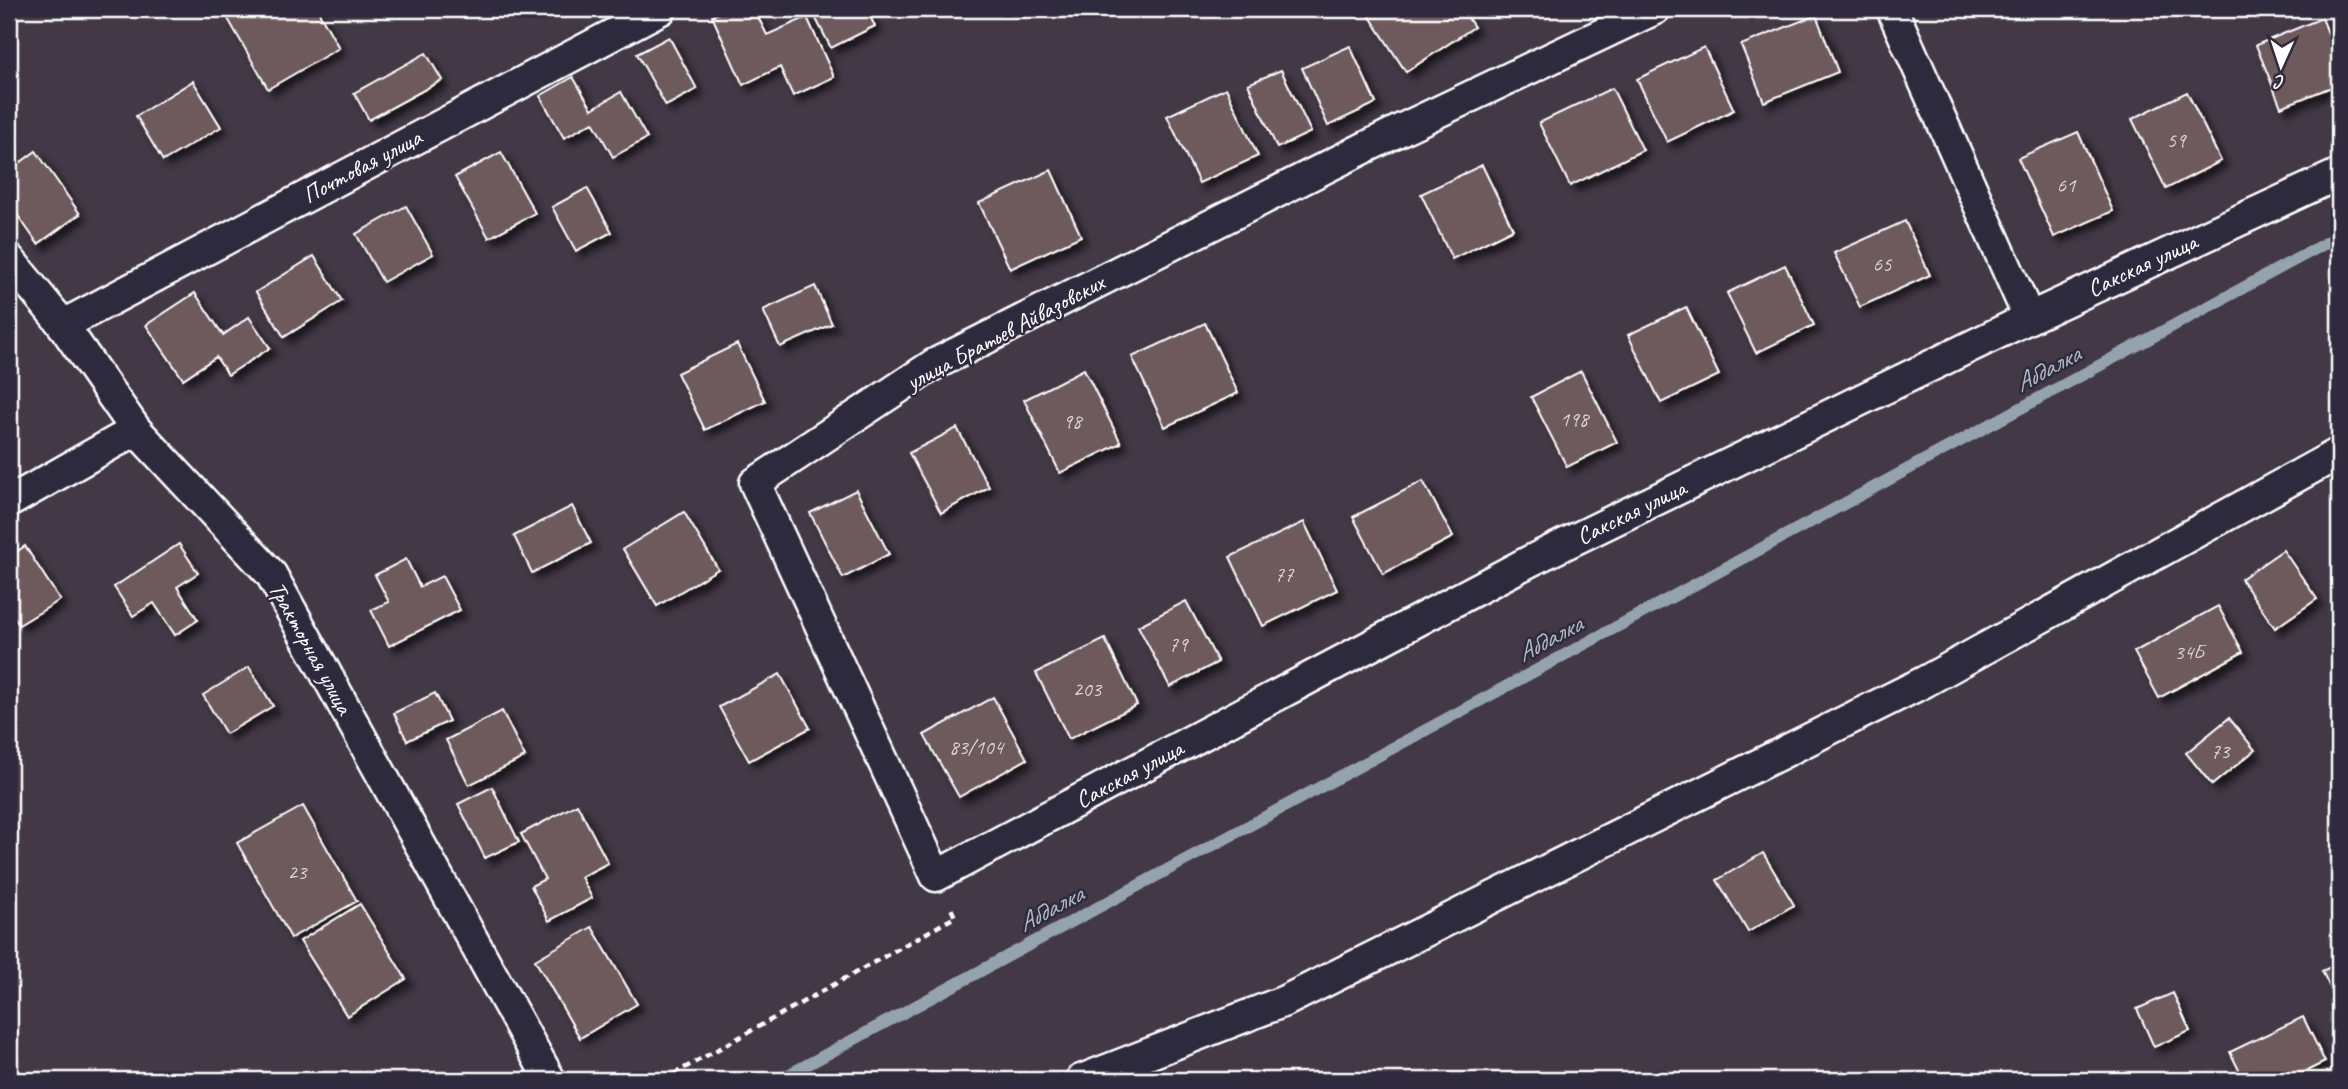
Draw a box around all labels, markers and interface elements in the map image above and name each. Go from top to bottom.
north arrow [2246,32,2316,102]
text: С [2272,70,2285,94]
street label: Почтовая улица [297,121,428,210]
house number: 59 [2167,127,2187,153]
house number: 61 [2057,172,2077,198]
street label: Сакская улица [2082,226,2204,304]
house number: 65 [1873,251,1893,277]
street label: улица Братьев Айвазовских [899,266,1111,398]
water label: Абдалка [2009,336,2088,399]
house number: 198 [1560,406,1591,432]
house number: 98 [1063,408,1084,434]
street label: Сакская улица [1571,472,1692,551]
house number: 77 [1275,561,1295,587]
street label: Тракторная улица [262,576,361,721]
water label: Абдалка [1511,606,1590,669]
house number: 79 [1169,631,1189,657]
house number: 34Б [2174,639,2207,665]
house number: 203 [1073,676,1103,702]
street label: Сакская улица [1070,732,1190,815]
house number: 83/104 [949,734,1006,760]
house number: 73 [2211,738,2231,764]
house number: 23 [288,859,308,885]
water label: Абдалка [1012,876,1091,939]

